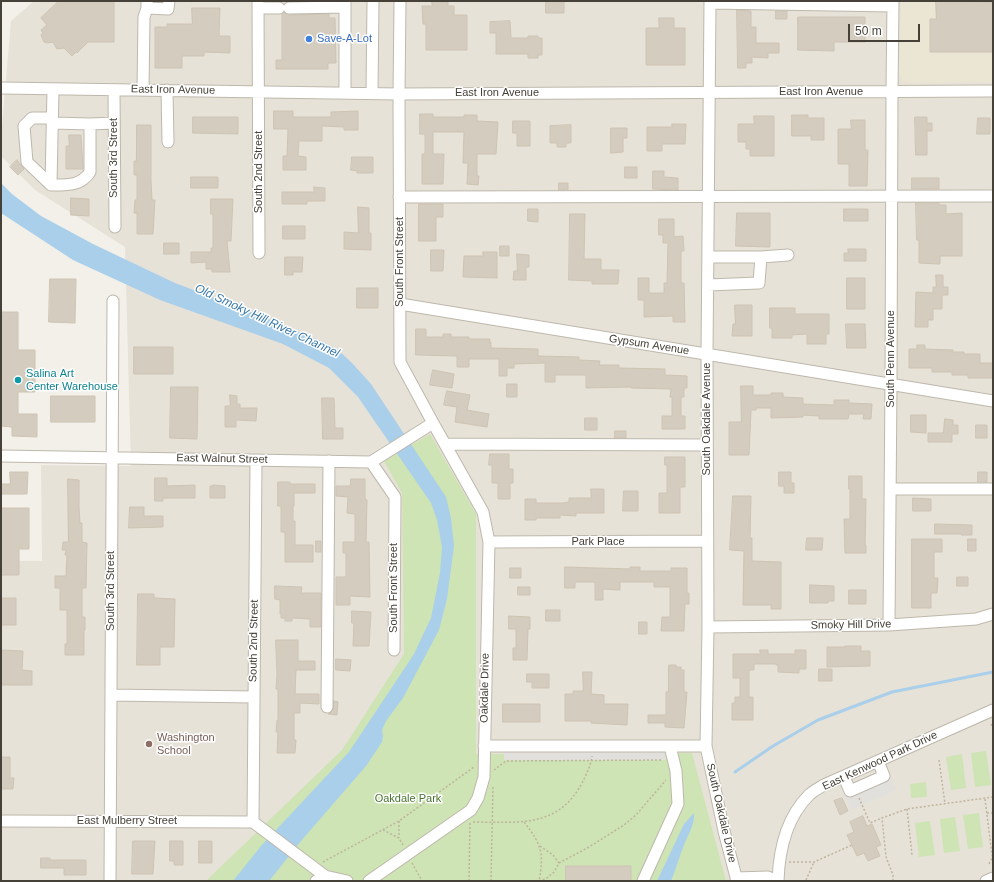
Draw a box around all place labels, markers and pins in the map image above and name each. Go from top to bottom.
place label: Save-A-Lot [317,32,372,46]
marker: Save-A-Lot [304,34,314,44]
place label: Salina Art Center Warehouse [26,367,118,393]
marker: Salina Art Center Warehouse [13,375,23,385]
place label: Washington School [157,731,215,757]
marker: Washington School [144,739,154,749]

